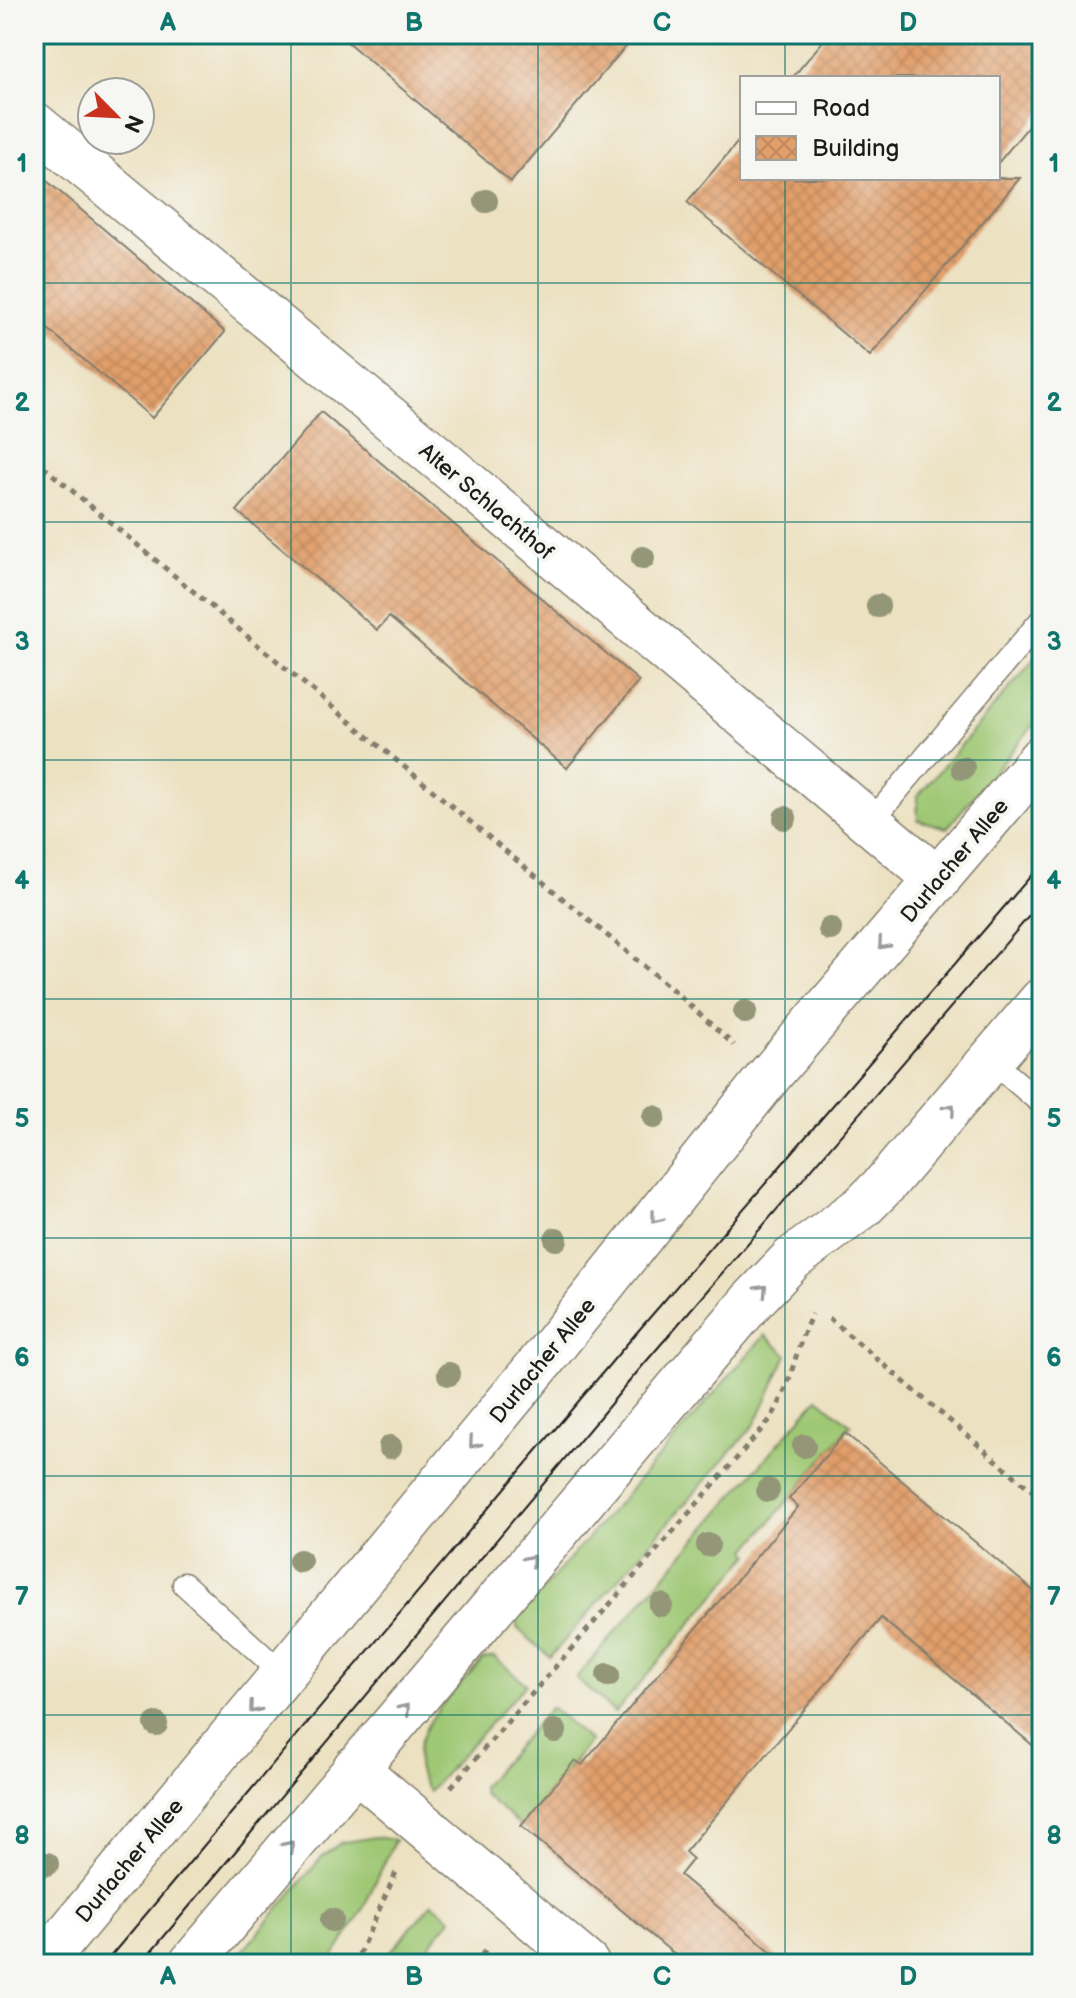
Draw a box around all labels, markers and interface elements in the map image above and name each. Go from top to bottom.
text: A [159,8,176,39]
text: B [405,8,423,39]
text: C [653,8,671,39]
text: D [899,8,917,39]
north arrow [76,76,156,156]
legend [740,76,1000,180]
text: Road [812,94,870,123]
text: N [117,110,149,137]
text: Building [812,134,899,163]
text: 1 [17,149,27,180]
text: 1 [1049,149,1059,180]
text: 2 [14,388,30,419]
text: 2 [1046,388,1062,419]
street label: Alter Schlachthof [413,438,559,566]
text: 3 [14,627,30,658]
text: 3 [1046,627,1062,658]
street label: Durlacher Allee [895,794,1015,928]
text: 4 [14,866,30,897]
text: 4 [1046,866,1062,897]
one-way arrow [878,935,892,949]
text: 5 [14,1104,30,1135]
one-way arrow [940,1104,955,1119]
text: 5 [1046,1104,1062,1135]
one-way arrow [651,1209,666,1223]
one-way arrow [753,1284,767,1299]
street label: Durlacher Allee [484,1293,602,1429]
text: 6 [14,1343,30,1374]
text: 6 [1046,1343,1062,1374]
one-way arrow [469,1434,484,1448]
one-way arrow [520,1555,535,1570]
text: 7 [15,1582,29,1613]
text: 7 [1047,1582,1061,1613]
one-way arrow [250,1699,264,1714]
one-way arrow [395,1703,410,1718]
street label: Durlacher Allee [70,1794,190,1928]
text: 8 [14,1821,30,1852]
text: 8 [1046,1821,1062,1852]
one-way arrow [279,1841,294,1855]
text: A [159,1962,176,1993]
text: B [405,1962,423,1993]
text: C [653,1962,671,1993]
text: D [899,1962,917,1993]

